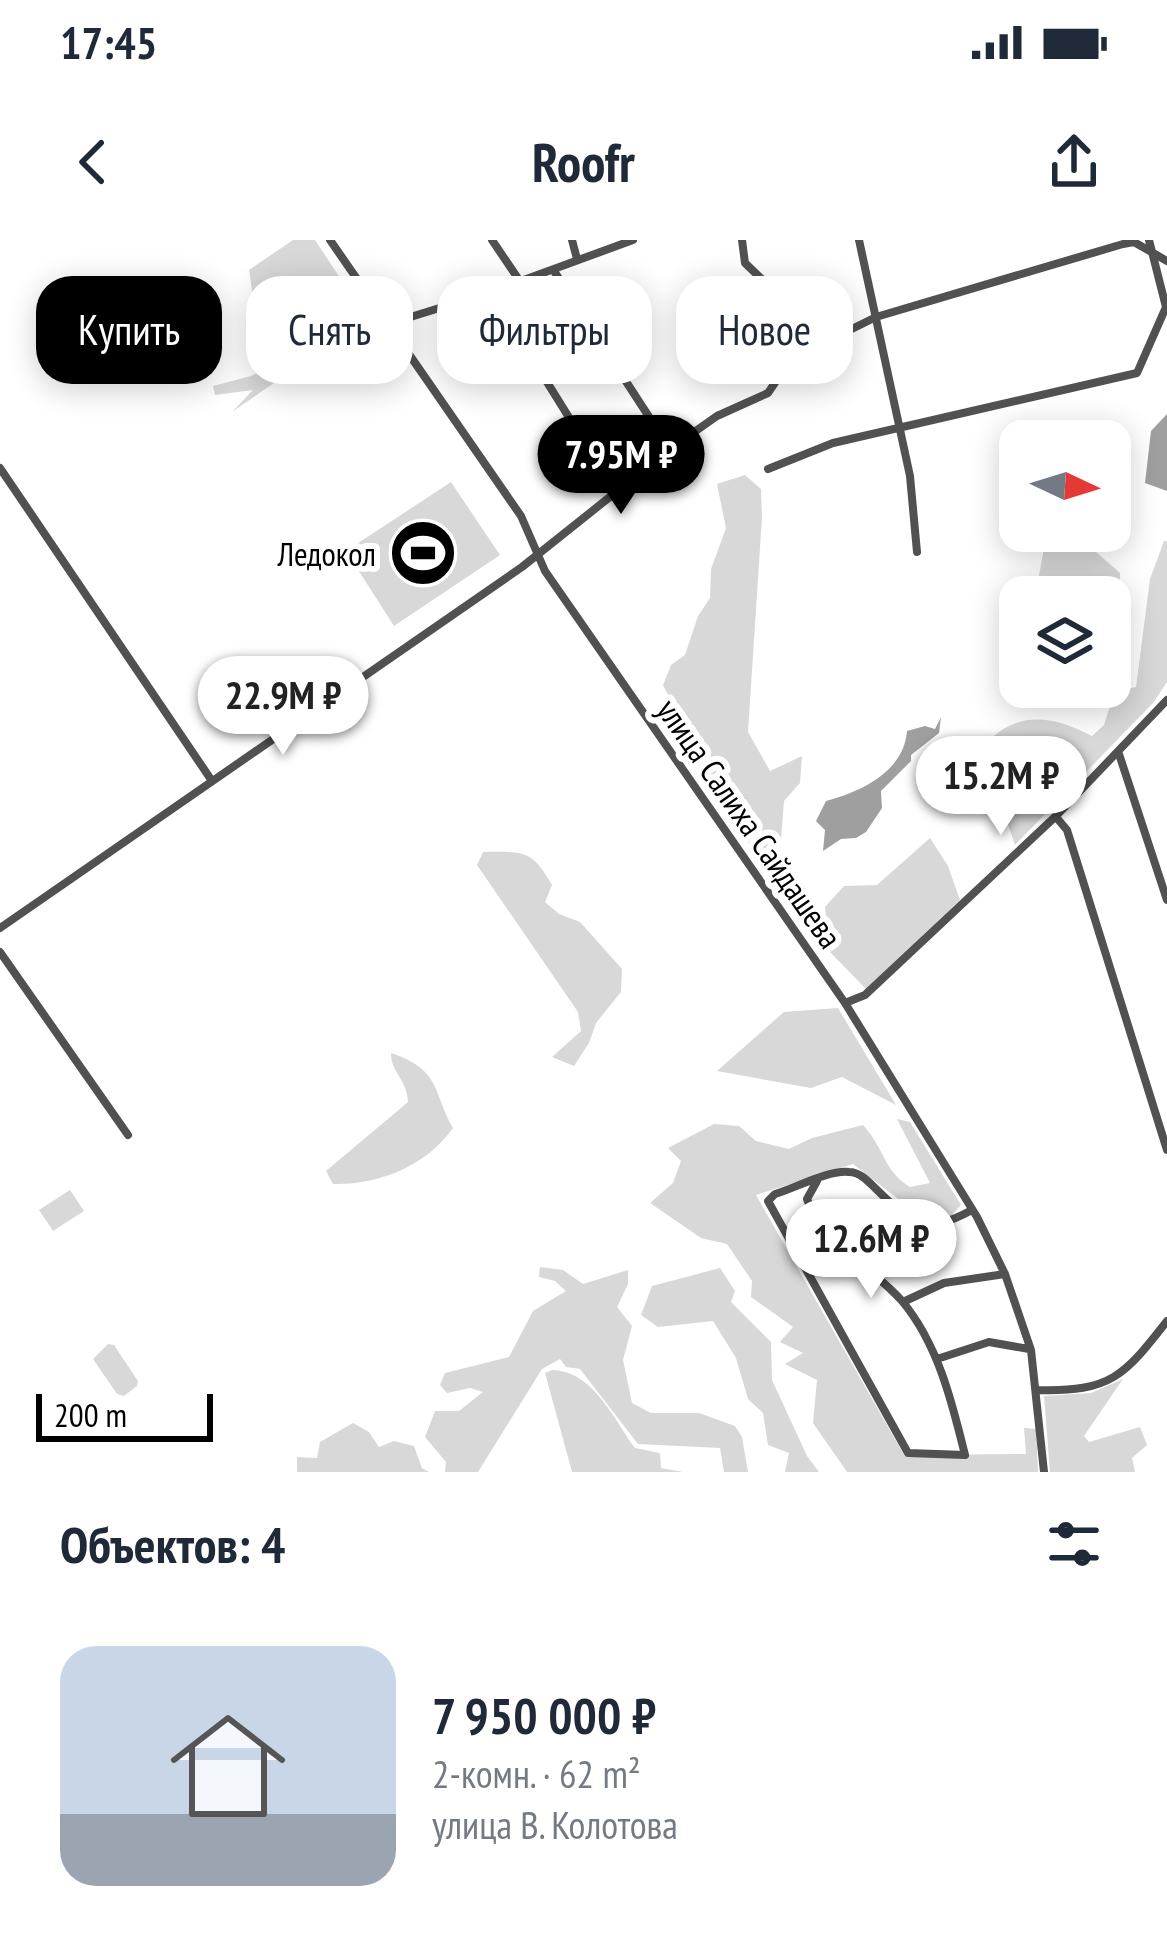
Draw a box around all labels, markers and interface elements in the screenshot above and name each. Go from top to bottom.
text: 17:45 [60,13,157,71]
text: Roofr [532,127,635,197]
icon: back [60,129,126,195]
icon: share [1041,129,1107,195]
chip: Купить [36,276,222,384]
chip: Снять [246,276,413,384]
chip: Фильтры [437,276,652,384]
chip: Новое [676,276,853,384]
pin: 7.95M ₽ [510,415,732,517]
north arrow [999,420,1131,552]
map controls [999,420,1131,708]
text: 7.95M ₽ [565,428,677,479]
sports icon: Ледокол [388,518,458,588]
place label: Ледокол [276,532,376,575]
button: layers [999,576,1131,708]
pin: 22.9M ₽ [172,656,394,758]
text: 22.9M ₽ [225,669,341,720]
street label: улица Салиха Сайдашева [648,690,852,956]
pin: 15.2M ₽ [890,736,1112,838]
text: 15.2M ₽ [943,749,1059,800]
pin: 12.6M ₽ [760,1199,982,1301]
text: 12.6M ₽ [813,1212,929,1263]
scale bar [36,1388,213,1441]
text: 200 m [54,1393,127,1436]
text: Объектов: 4 [60,1511,285,1577]
icon: filters [1041,1511,1107,1577]
text: 7 950 000 ₽ [432,1682,656,1748]
icon: home [156,1694,300,1838]
text: 2-комн. · 62 m² [432,1748,641,1799]
text: улица В. Колотова [432,1799,678,1850]

